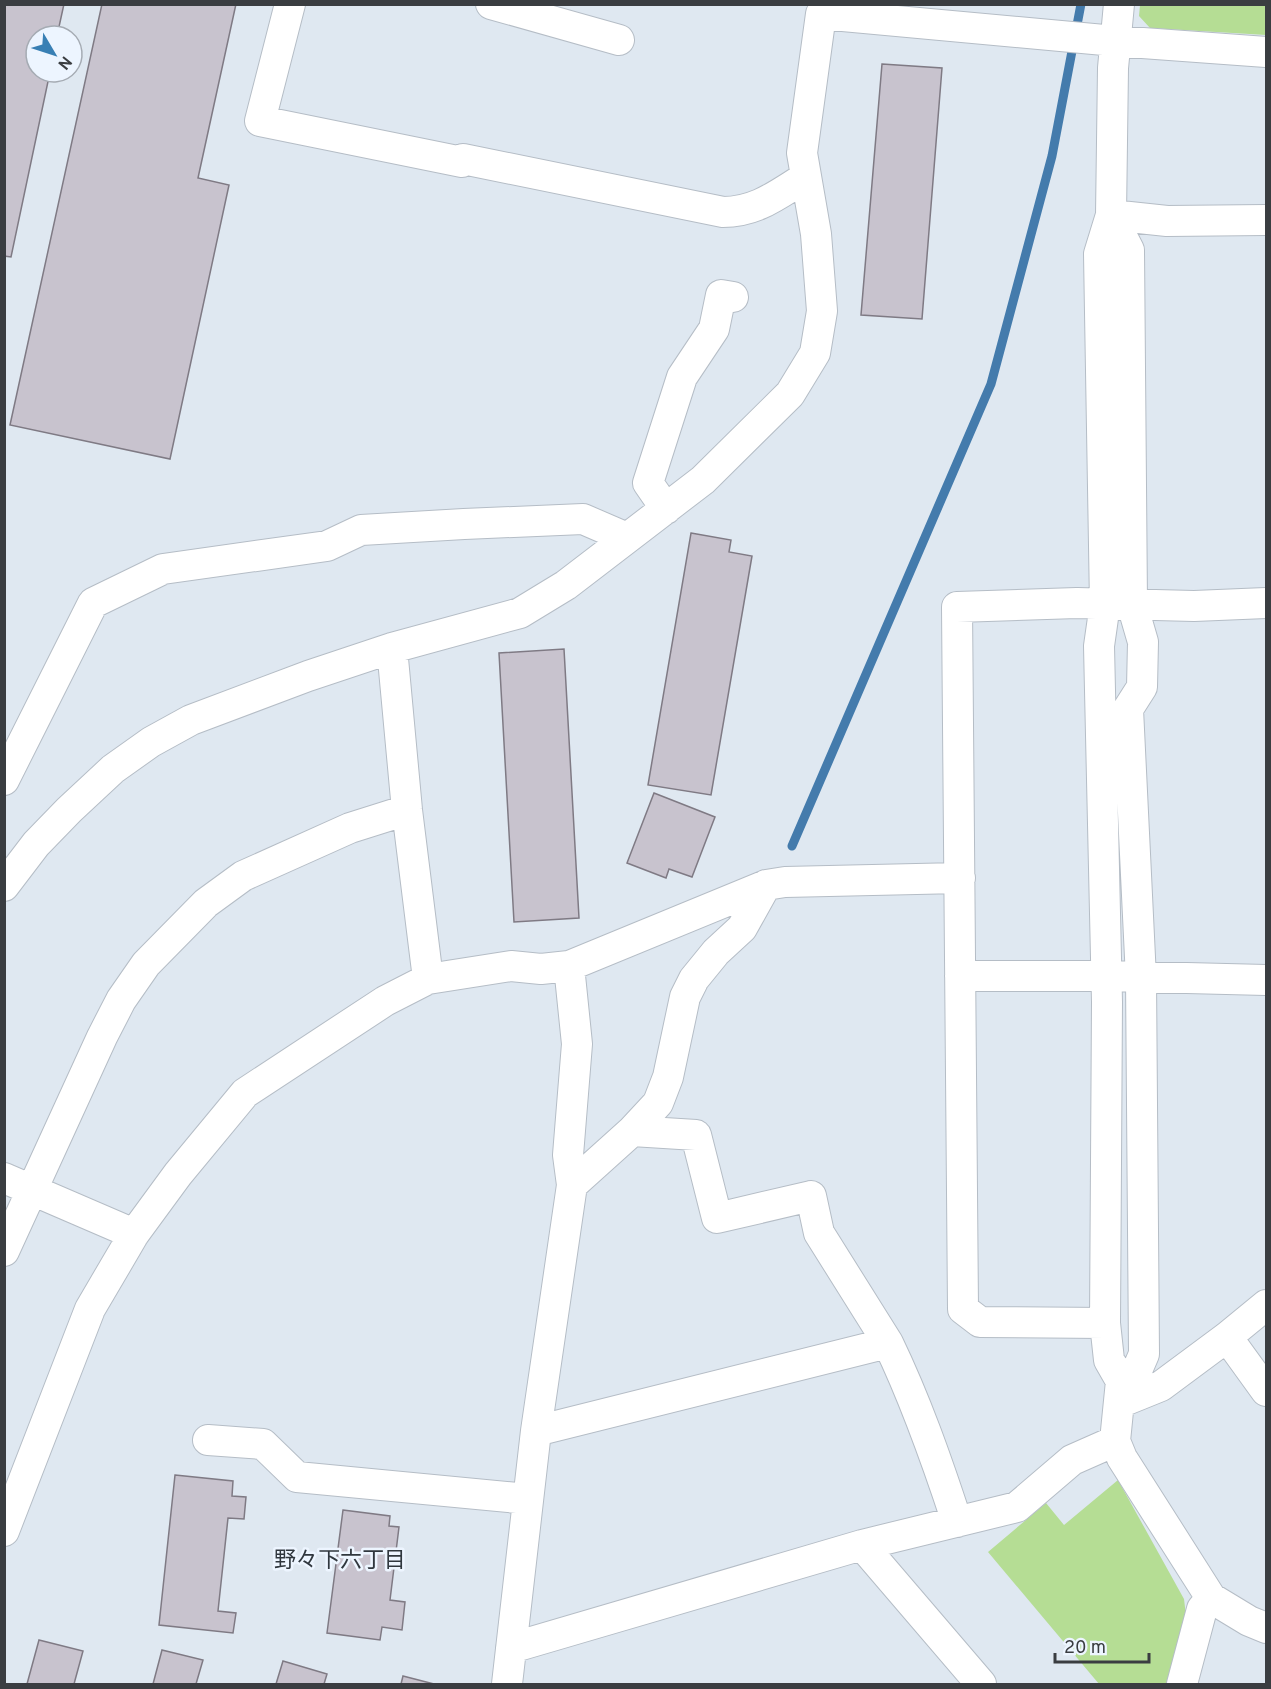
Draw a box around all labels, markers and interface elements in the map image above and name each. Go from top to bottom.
north arrow [24,24,84,84]
text: N [53,51,75,73]
district label: 野々下六丁目 [274,1548,406,1575]
scale bar [1055,1626,1150,1664]
text: 20 m [1064,1637,1106,1660]

